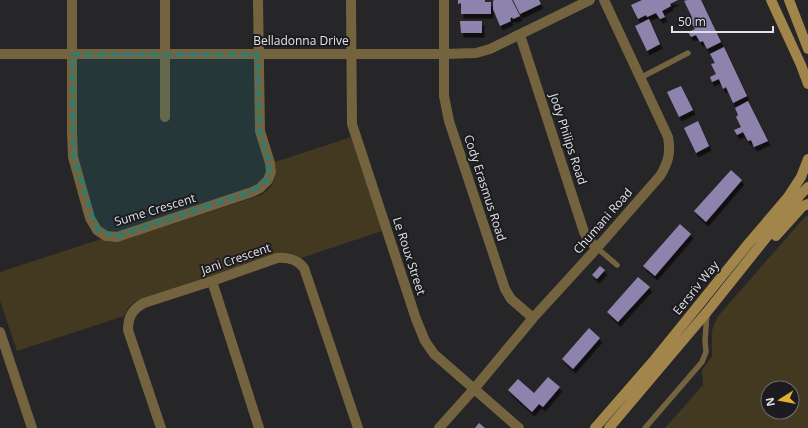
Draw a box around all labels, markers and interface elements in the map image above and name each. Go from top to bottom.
scale bar [672,8,773,34]
text: 50 m [678,13,706,30]
street label: Belladonna Drive [253,32,349,49]
street label: Jody Philips Road [545,90,591,187]
street label: Cody Erasmus Road [460,132,511,243]
street label: Chumani Road [569,184,636,257]
street label: Sume Crescent [112,189,197,230]
street label: Le Roux Street [389,215,430,297]
street label: Jani Crescent [198,239,273,279]
street label: Eersriv Way [669,256,723,318]
north arrow [760,380,800,420]
text: N [761,396,778,408]

